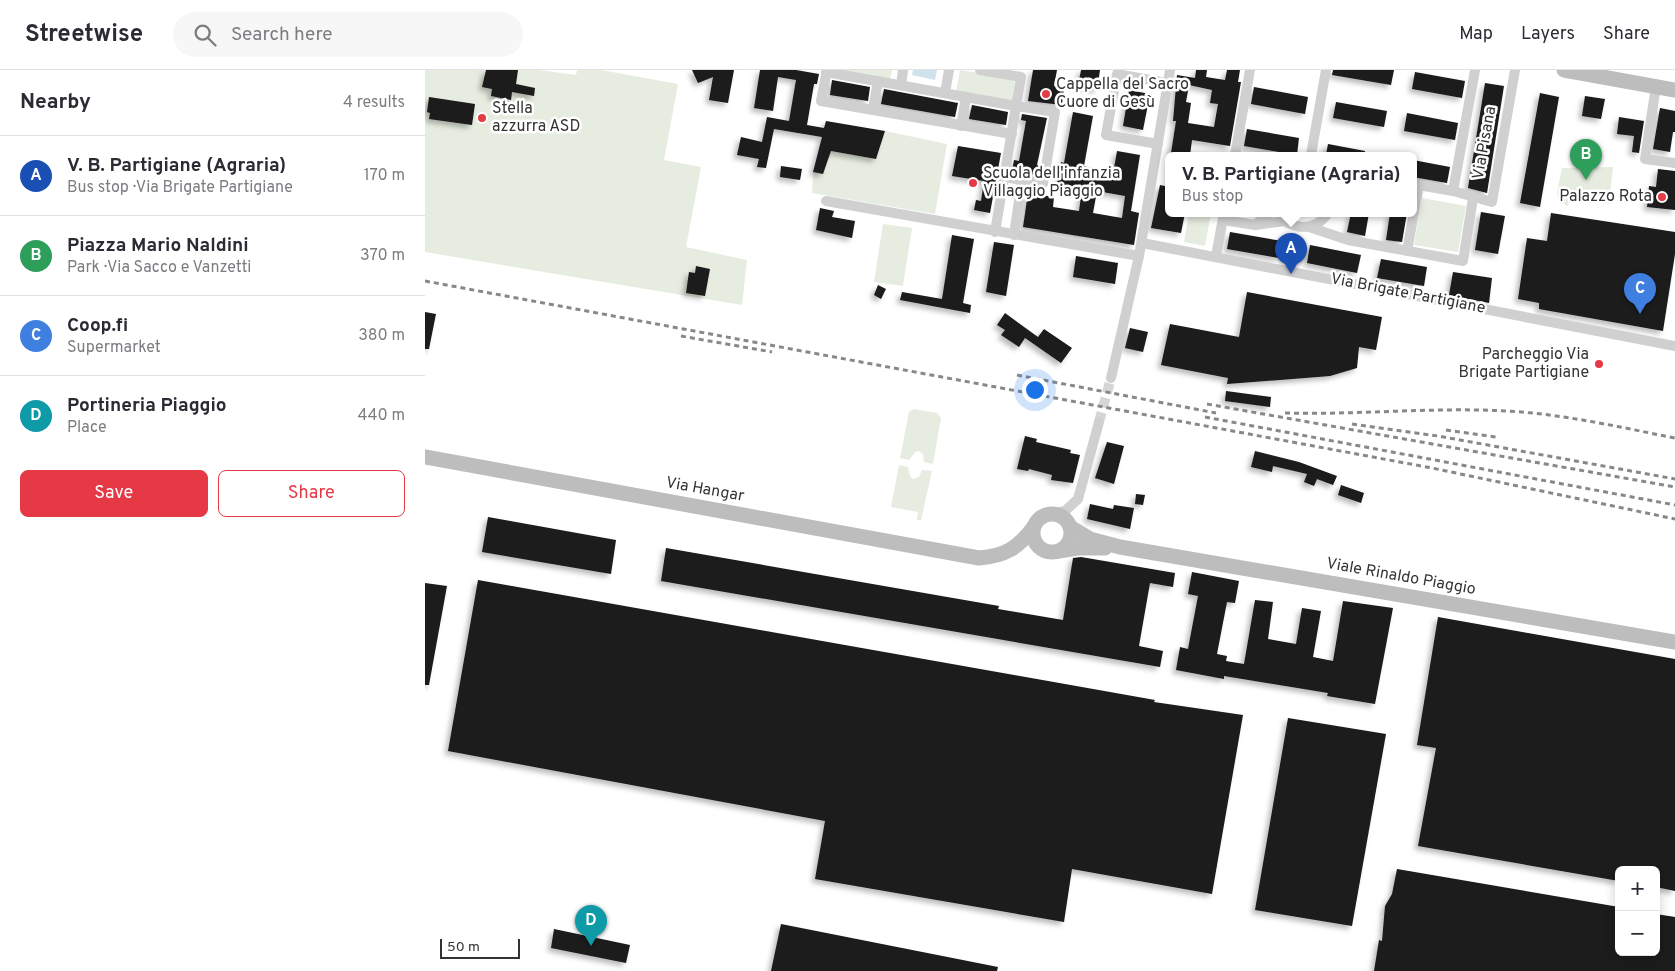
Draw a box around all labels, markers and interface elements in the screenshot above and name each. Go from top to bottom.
search box [173,12,523,57]
text: Streetwise [25,20,143,50]
icon: search [191,21,219,49]
text: Search here [231,23,333,47]
text: Map [1459,23,1493,46]
text: Layers [1521,23,1575,46]
text: Share [1603,23,1650,46]
place label: Cappella del Sacro Cuore di Gesù [1056,75,1189,113]
marker: Cappella del Sacro Cuore di Gesù [1040,88,1052,100]
text: Nearby [20,89,91,116]
text: 4 results [343,93,405,113]
place label: Stella azzurra ASD [492,99,580,137]
street label: Via Pisana [1469,105,1501,181]
marker: Stella azzurra ASD [476,112,488,124]
pin: B [1570,139,1602,180]
popup [1165,152,1417,217]
text: V. B. Partigiane (Agraria) [67,154,286,178]
text: V. B. Partigiane (Agraria) [1181,163,1401,187]
place label: Scuola dell'infanzia Villaggio Piaggio [983,164,1120,202]
text: A [30,166,42,186]
text: 170 m [364,166,405,186]
marker: Scuola dell'infanzia Villaggio Piaggio [967,177,979,189]
text: Bus stop · Via Brigate Partigiane [67,178,293,198]
text: Bus stop [1181,187,1243,207]
place label: Palazzo Rota [1559,187,1652,207]
marker: Palazzo Rota [1656,191,1668,203]
pin: A [1275,233,1307,274]
text: Piazza Mario Naldini [67,234,249,258]
text: B [30,246,42,266]
text: 370 m [360,246,405,266]
text: Park · Via Sacco e Vanzetti [67,258,251,278]
street label: Via Brigate Partigiane [1329,269,1487,319]
pin: C [1624,273,1656,314]
text: Coop.fi [67,314,128,338]
text: C [31,326,41,346]
text: 380 m [358,326,405,346]
text: Supermarket [67,338,161,358]
place label: Parcheggio Via Brigate Partigiane [1459,345,1589,383]
marker: Parcheggio Via Brigate Partigiane [1593,358,1605,370]
your location [1022,377,1048,403]
text: Portineria Piaggio [67,394,227,418]
text: D [30,406,42,426]
text: 440 m [358,406,405,426]
text: Place [67,418,107,438]
button: Save [20,470,208,517]
button: Share [218,470,405,517]
street label: Via Hangar [664,473,746,507]
street label: Viale Rinaldo Piaggio [1325,554,1477,600]
map controls [1615,866,1660,956]
button: + [1615,866,1660,911]
pin: D [575,905,607,946]
button: − [1615,911,1660,956]
scale bar [440,936,520,959]
text: 50 m [447,939,480,956]

